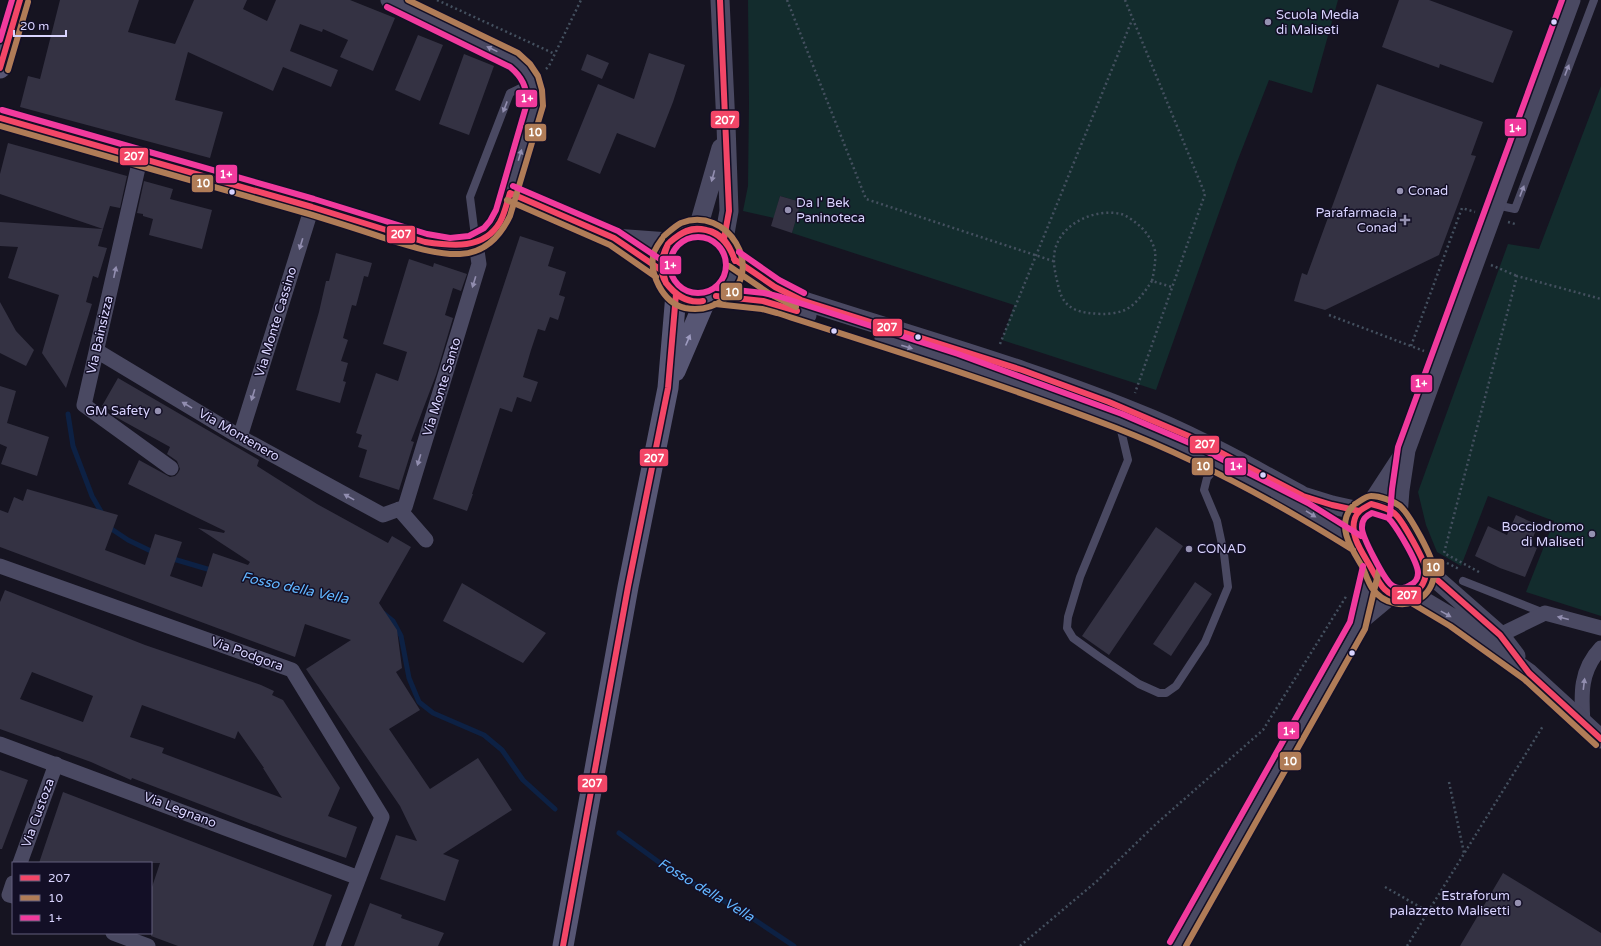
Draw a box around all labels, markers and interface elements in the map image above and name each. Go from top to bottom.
place label: Scuola Media di Maliseti [1276,7,1359,38]
scale bar [14,12,66,38]
marker: Scuola Media di Maliseti [1263,17,1273,27]
unlabelled marker [1549,17,1559,27]
text: 20 m [20,19,49,33]
one-way arrow [486,46,498,52]
one-way arrow [1565,63,1571,75]
line badge: 1+ [515,89,538,108]
text: 1+ [520,92,534,105]
one-way arrow [502,101,508,113]
line badge: 207 [710,110,740,129]
text: 207 [715,114,735,127]
line badge: 1+ [1504,118,1527,137]
text: 1+ [1508,122,1522,135]
line badge: 10 [524,123,547,142]
text: 10 [528,126,542,139]
line badge: 207 [119,147,149,166]
one-way arrow [517,149,523,161]
text: 207 [124,150,144,163]
line badge: 1+ [215,164,238,184]
text: 1+ [219,168,233,181]
one-way arrow [710,170,716,182]
line badge: 10 [191,174,214,193]
text: 10 [196,177,210,190]
place label: Conad [1408,183,1448,199]
one-way arrow [1519,185,1525,197]
marker: Conad [1395,186,1405,196]
unlabelled marker [227,187,237,197]
place label: Da I' Bek Paninoteca [796,195,865,226]
marker: Da I' Bek Paninoteca [783,205,793,215]
place label: Parafarmacia Conad [1315,205,1397,236]
marker: Parafarmacia Conad [1400,215,1410,225]
line badge: 207 [386,225,416,244]
text: 207 [391,228,411,241]
one-way arrow [297,238,303,250]
line badge: 1+ [659,255,682,275]
text: 1+ [663,259,677,272]
street label: Via Monte Cassino [252,265,300,379]
one-way arrow [112,266,118,278]
one-way arrow [471,276,477,288]
line badge: 10 [720,282,743,301]
text: 10 [725,286,739,299]
street label: Via Bainsizza [83,294,117,376]
line badge: 207 [872,318,903,337]
text: 207 [877,321,897,334]
unlabelled marker [829,326,839,336]
unlabelled marker [913,332,923,342]
one-way arrow [686,333,692,345]
street label: Via Monte Santo [419,336,465,438]
one-way arrow [901,344,913,350]
line badge: 1+ [1410,374,1433,393]
text: 1+ [1414,377,1428,390]
one-way arrow [250,389,256,401]
one-way arrow [181,401,193,408]
place label: GM Safety [85,403,150,419]
street label: Via Montenero [196,405,283,465]
marker: GM Safety [153,406,163,416]
line badge: 207 [1189,435,1220,454]
text: 207 [1195,438,1215,451]
line badge: 207 [639,448,669,467]
text: 207 [644,452,664,465]
one-way arrow [416,454,422,466]
line badge: 10 [1191,457,1214,476]
line badge: 1+ [1224,457,1247,476]
text: 10 [1196,460,1210,473]
text: 1+ [1229,460,1243,473]
unlabelled marker [1258,470,1268,480]
one-way arrow [343,493,354,500]
one-way arrow [1305,511,1317,518]
place label: Bocciodromo di Maliseti [1501,519,1584,550]
marker: Bocciodromo di Maliseti [1587,529,1597,539]
place label: CONAD [1197,541,1246,557]
marker: CONAD [1184,544,1194,554]
line badge: 10 [1422,558,1445,577]
text: 10 [1426,561,1440,574]
water label: Fosso della Vella [240,568,351,608]
line badge: 207 [1391,586,1422,605]
text: 207 [1397,589,1417,602]
one-way arrow [1440,611,1452,617]
one-way arrow [1557,615,1569,621]
street label: Via Podgora [209,634,285,674]
unlabelled marker [1347,648,1357,658]
one-way arrow [1581,678,1587,690]
line badge: 1+ [1277,721,1300,740]
text: 1+ [1282,725,1296,738]
line badge: 10 [1279,751,1302,771]
text: 10 [1283,755,1297,768]
line badge: 207 [577,774,608,793]
street label: Via Custoza [18,776,58,850]
text: 207 [582,777,602,790]
street label: Via Legnano [141,789,219,831]
water label: Fosso della Vella [655,855,758,926]
legend [12,862,152,934]
text: 207 [48,871,71,885]
place label: Estraforum palazzetto Malisetti [1389,888,1510,919]
text: 10 [48,891,64,905]
marker: Estraforum palazzetto Malisetti [1513,898,1523,908]
text: 1+ [48,911,63,925]

